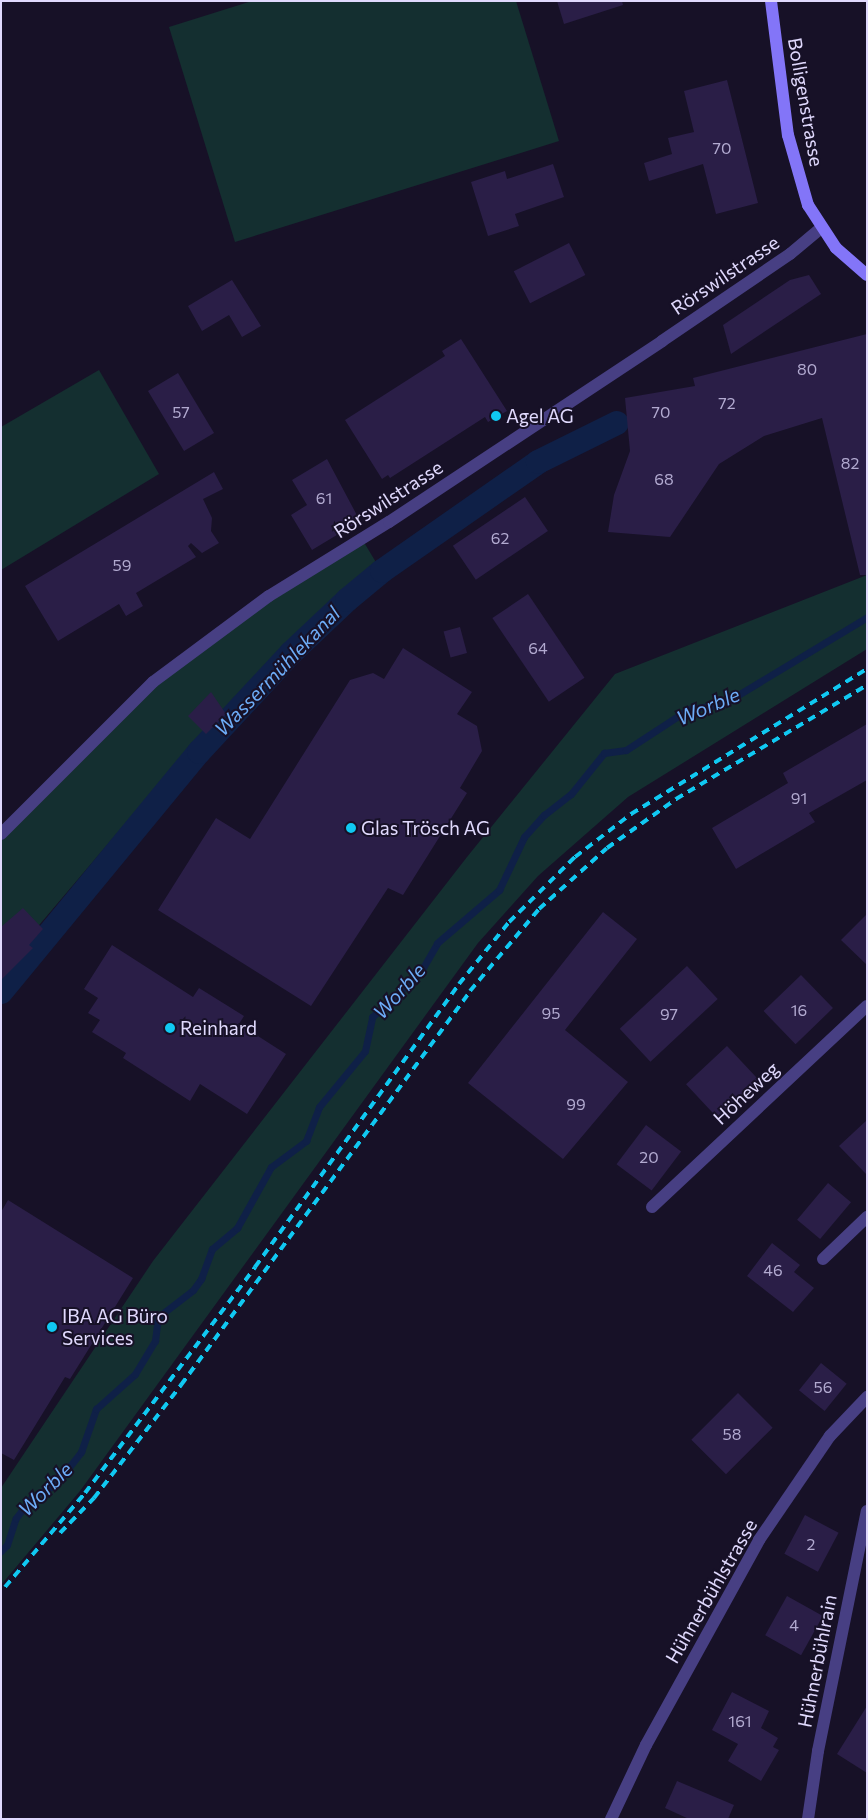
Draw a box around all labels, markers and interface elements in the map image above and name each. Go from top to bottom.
street label: Bolligenstrasse [783,36,829,168]
house number: 70 [713,138,731,158]
street label: Rörswilstrasse [667,231,783,319]
house number: 80 [797,359,817,379]
house number: 72 [718,393,736,413]
house number: 57 [172,402,190,422]
house number: 70 [652,402,670,422]
place label: Agel AG [506,405,574,427]
marker: Agel AG [490,410,502,422]
house number: 82 [841,453,859,473]
street label: Rörswilstrasse [329,455,447,543]
house number: 68 [654,469,674,489]
house number: 61 [316,488,332,508]
house number: 62 [491,528,509,548]
house number: 59 [113,555,131,575]
water label: Wassermühlekanal [209,601,345,741]
house number: 64 [528,638,548,658]
water label: Worble [673,682,743,730]
house number: 91 [791,788,807,808]
place label: Glas Trösch AG [361,817,490,839]
marker: Glas Trösch AG [345,822,357,834]
water label: Worble [368,958,430,1024]
house number: 16 [791,1000,807,1020]
house number: 95 [542,1003,560,1023]
house number: 97 [660,1004,678,1024]
place label: Reinhard [180,1017,257,1039]
marker: Reinhard [164,1022,176,1034]
street label: Höheweg [708,1057,784,1129]
house number: 99 [566,1094,586,1114]
house number: 20 [639,1147,659,1167]
house number: 46 [763,1260,783,1280]
place label: IBA AG Büro Services [62,1305,168,1349]
marker: IBA AG Büro Services [46,1321,58,1333]
house number: 56 [814,1377,832,1397]
house number: 58 [723,1424,741,1444]
water label: Worble [13,1457,77,1521]
street label: Hühnerbühlstrasse [660,1515,762,1667]
house number: 2 [807,1534,815,1554]
street label: Hühnerbühlrain [793,1593,841,1729]
house number: 4 [789,1615,799,1635]
house number: 161 [728,1711,752,1731]

